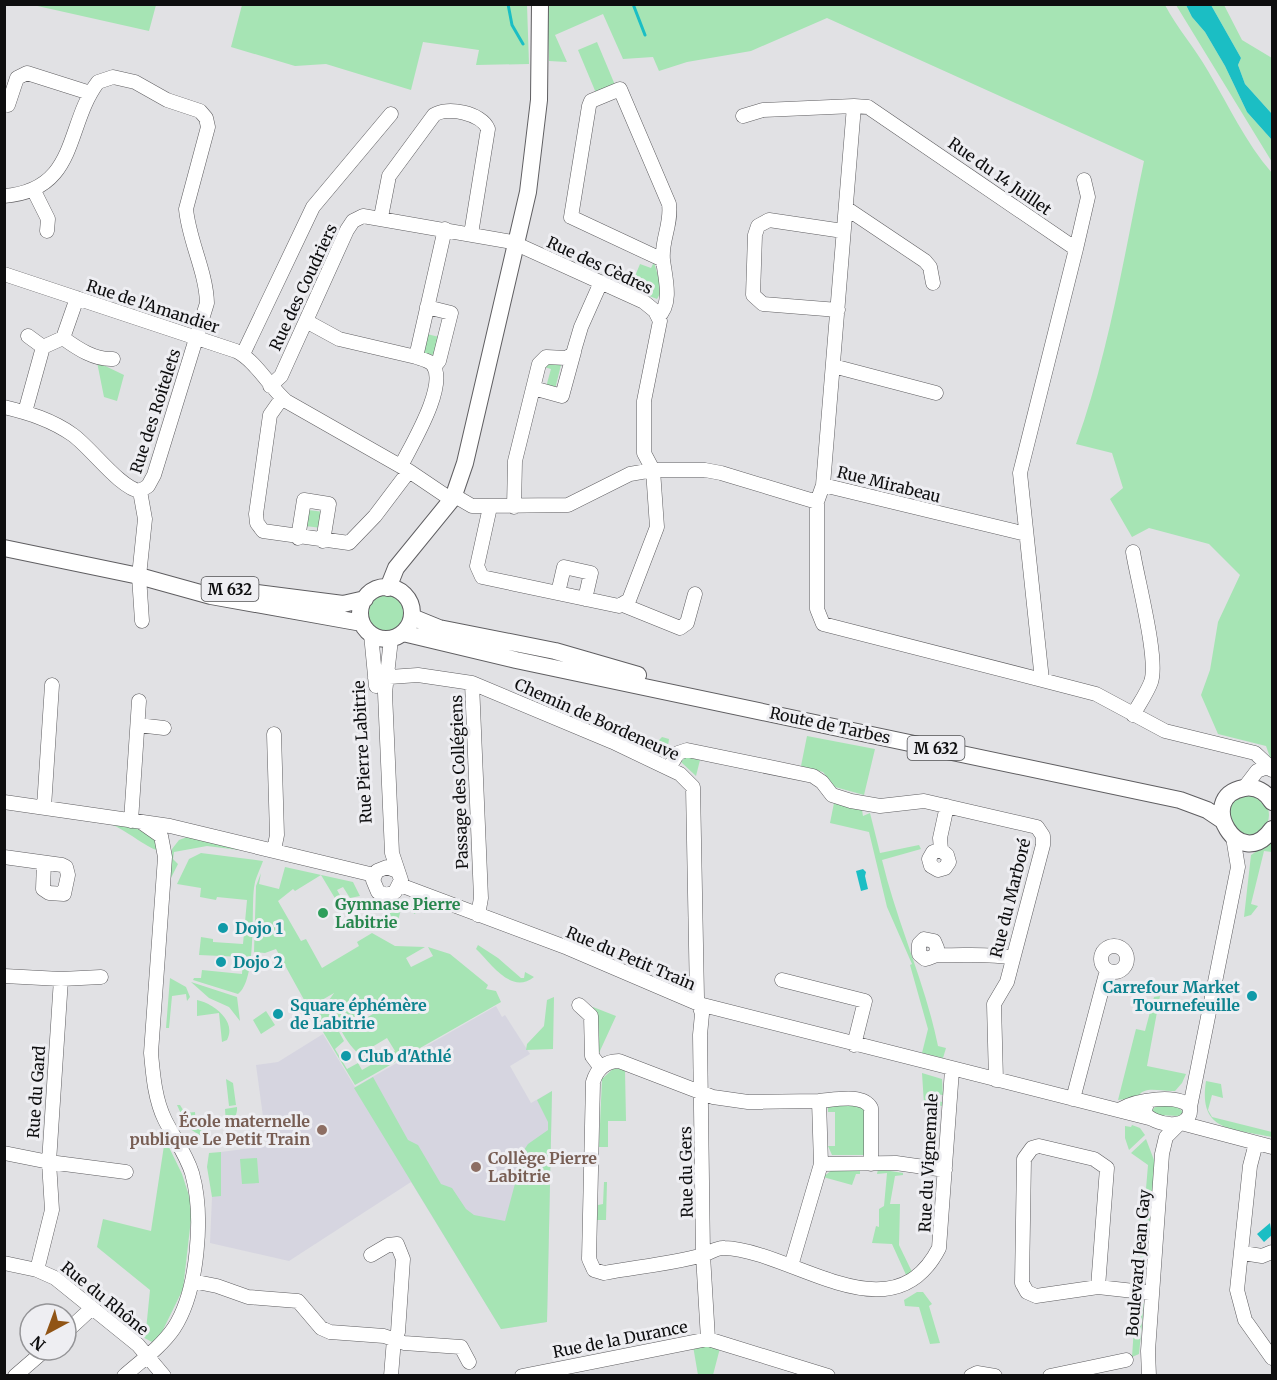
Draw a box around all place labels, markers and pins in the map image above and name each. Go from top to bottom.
place label: Gymnase Pierre Labitrie [335,894,461,932]
marker: Gymnase Pierre Labitrie [316,906,330,920]
place label: Dojo 1 [235,918,283,938]
marker: Dojo 1 [216,921,230,935]
place label: Dojo 2 [233,952,283,972]
marker: Dojo 2 [214,955,228,969]
place label: Carrefour Market Tournefeuille [1103,977,1241,1015]
marker: Carrefour Market Tournefeuille [1245,989,1259,1003]
place label: Square éphémère de Labitrie [290,995,427,1033]
marker: Square éphémère de Labitrie [271,1007,285,1021]
place label: Club d'Athlé [358,1046,452,1066]
marker: Club d'Athlé [339,1049,353,1063]
place label: École maternelle publique Le Petit Train [130,1111,310,1149]
marker: École maternelle publique Le Petit Train [315,1123,329,1137]
place label: Collège Pierre Labitrie [488,1148,597,1186]
marker: Collège Pierre Labitrie [469,1160,483,1174]

